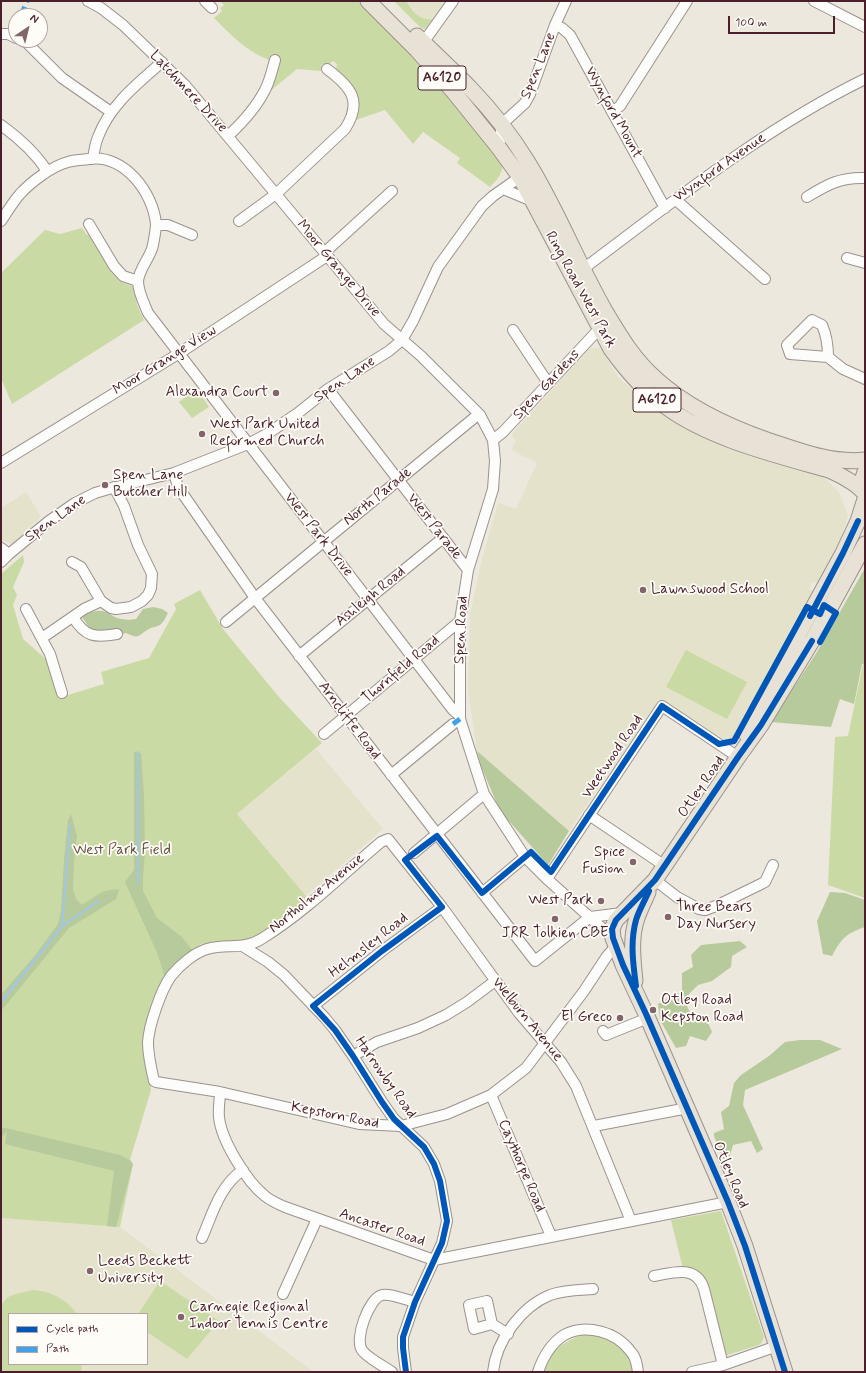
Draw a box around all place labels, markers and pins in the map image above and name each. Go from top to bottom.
place label: Alexandra Court [166,384,268,402]
marker: Alexandra Court [271,388,281,398]
place label: West Park United Reformed Church [210,416,325,451]
marker: West Park United Reformed Church [197,429,207,439]
place label: Spen Lane Butcher Hill [113,467,187,502]
marker: Spen Lane Butcher Hill [100,480,110,490]
place label: Lawnswood School [651,581,769,599]
marker: Lawnswood School [638,585,648,595]
place label: Spice Fusion [582,844,625,879]
marker: Spice Fusion [628,857,638,867]
place label: West Park [528,892,593,910]
marker: West Park [596,896,606,906]
place label: Three Bears Day Nursery [676,899,756,934]
marker: Three Bears Day Nursery [663,912,673,922]
marker: JRR Tolkien CBE [550,914,560,924]
place label: JRR Tolkien CBE [502,925,608,943]
place label: Otley Road Kepston Road [661,992,743,1027]
marker: Otley Road Kepston Road [648,1005,658,1015]
place label: El Greco [561,1009,612,1027]
marker: El Greco [615,1013,625,1023]
place label: Leeds Beckett University [98,1253,192,1288]
marker: Leeds Beckett University [85,1266,95,1276]
place label: Carnegie Regional Indoor Tennis Centre [189,1299,328,1334]
marker: Carnegie Regional Indoor Tennis Centre [176,1312,186,1322]

